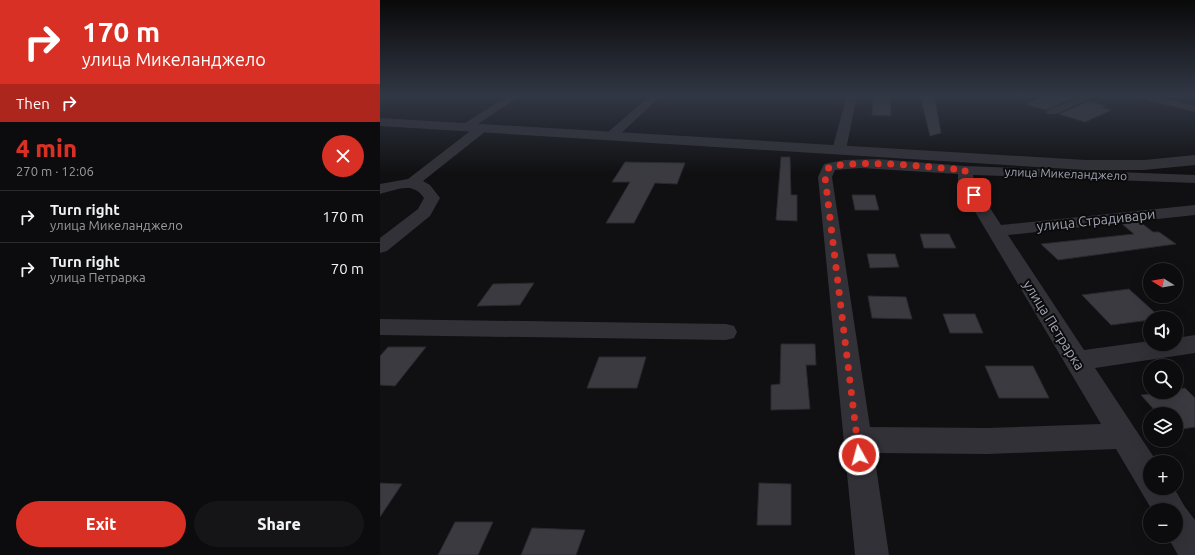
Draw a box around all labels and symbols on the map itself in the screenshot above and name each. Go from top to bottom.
street label: улица Микеланджело [1005,165,1128,182]
pin [957,178,991,212]
street label: улица Страдивари [1036,206,1156,234]
north arrow [1143,263,1183,303]
street label: улица Петрарка [1020,277,1088,373]
position arrow [838,434,880,476]

